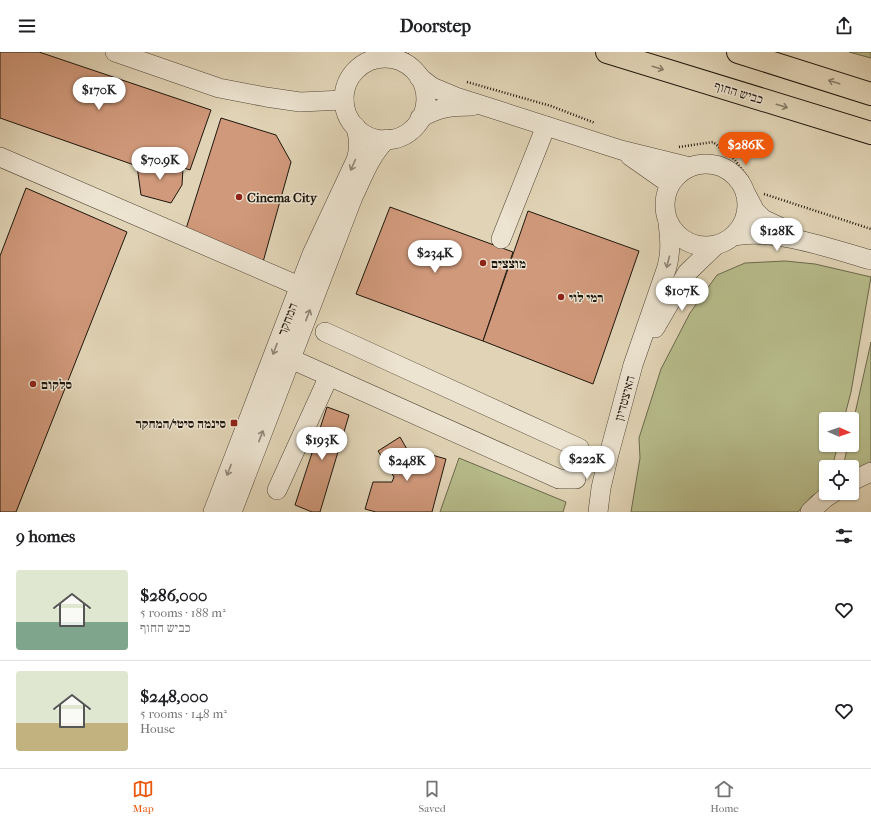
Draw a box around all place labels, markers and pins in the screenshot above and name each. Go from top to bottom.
pin: $170K [71,77,127,111]
pin: $286K [718,132,774,166]
pin: $70.9K [127,147,193,181]
place label: Cinema City [247,190,318,206]
marker: Cinema City [234,192,244,202]
pin: $128K [749,218,805,252]
pin: $234K [407,240,463,274]
place label: מוצצים [491,256,526,271]
marker: מוצצים [478,258,488,268]
pin: $107K [654,278,710,312]
place label: רמי לוי [569,290,604,305]
marker: רמי לוי [556,292,566,302]
place label: סלקום [41,377,72,392]
marker: סלקום [28,379,38,389]
place label: סינמה סיטי/המחקר [136,416,226,431]
marker: סינמה סיטי/המחקר [229,418,239,428]
pin: $193K [294,427,350,461]
pin: $222K [559,446,615,480]
pin: $248K [379,448,435,482]

